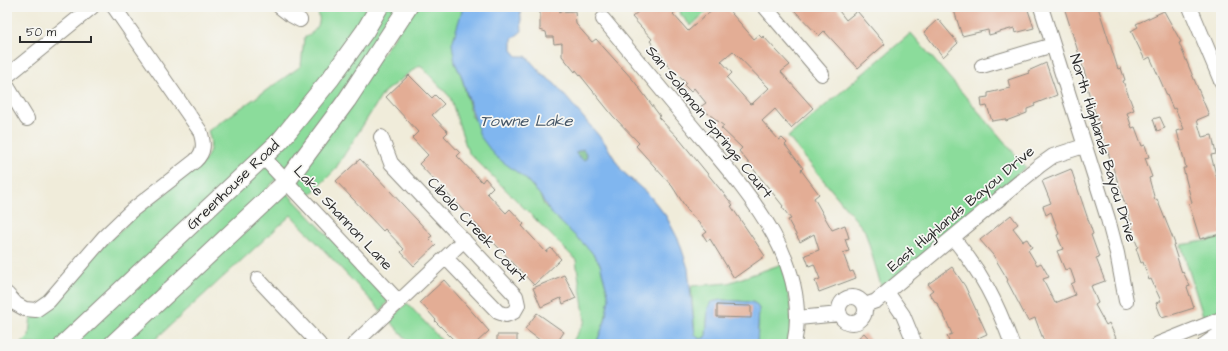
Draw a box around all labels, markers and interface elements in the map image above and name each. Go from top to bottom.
scale bar [20,18,91,44]
text: 50 m [26,24,57,41]
street label: San Solomon Springs Court [640,41,777,204]
street label: North Highlands Bayou Drive [1063,51,1142,245]
water label: Towne Lake [480,110,574,132]
street label: Greenhouse Road [182,135,284,235]
street label: East Highlands Bayou Drive [883,141,1040,278]
street label: Lake Shannon Lane [289,161,397,275]
street label: Cibolo Creek Court [422,172,532,288]

